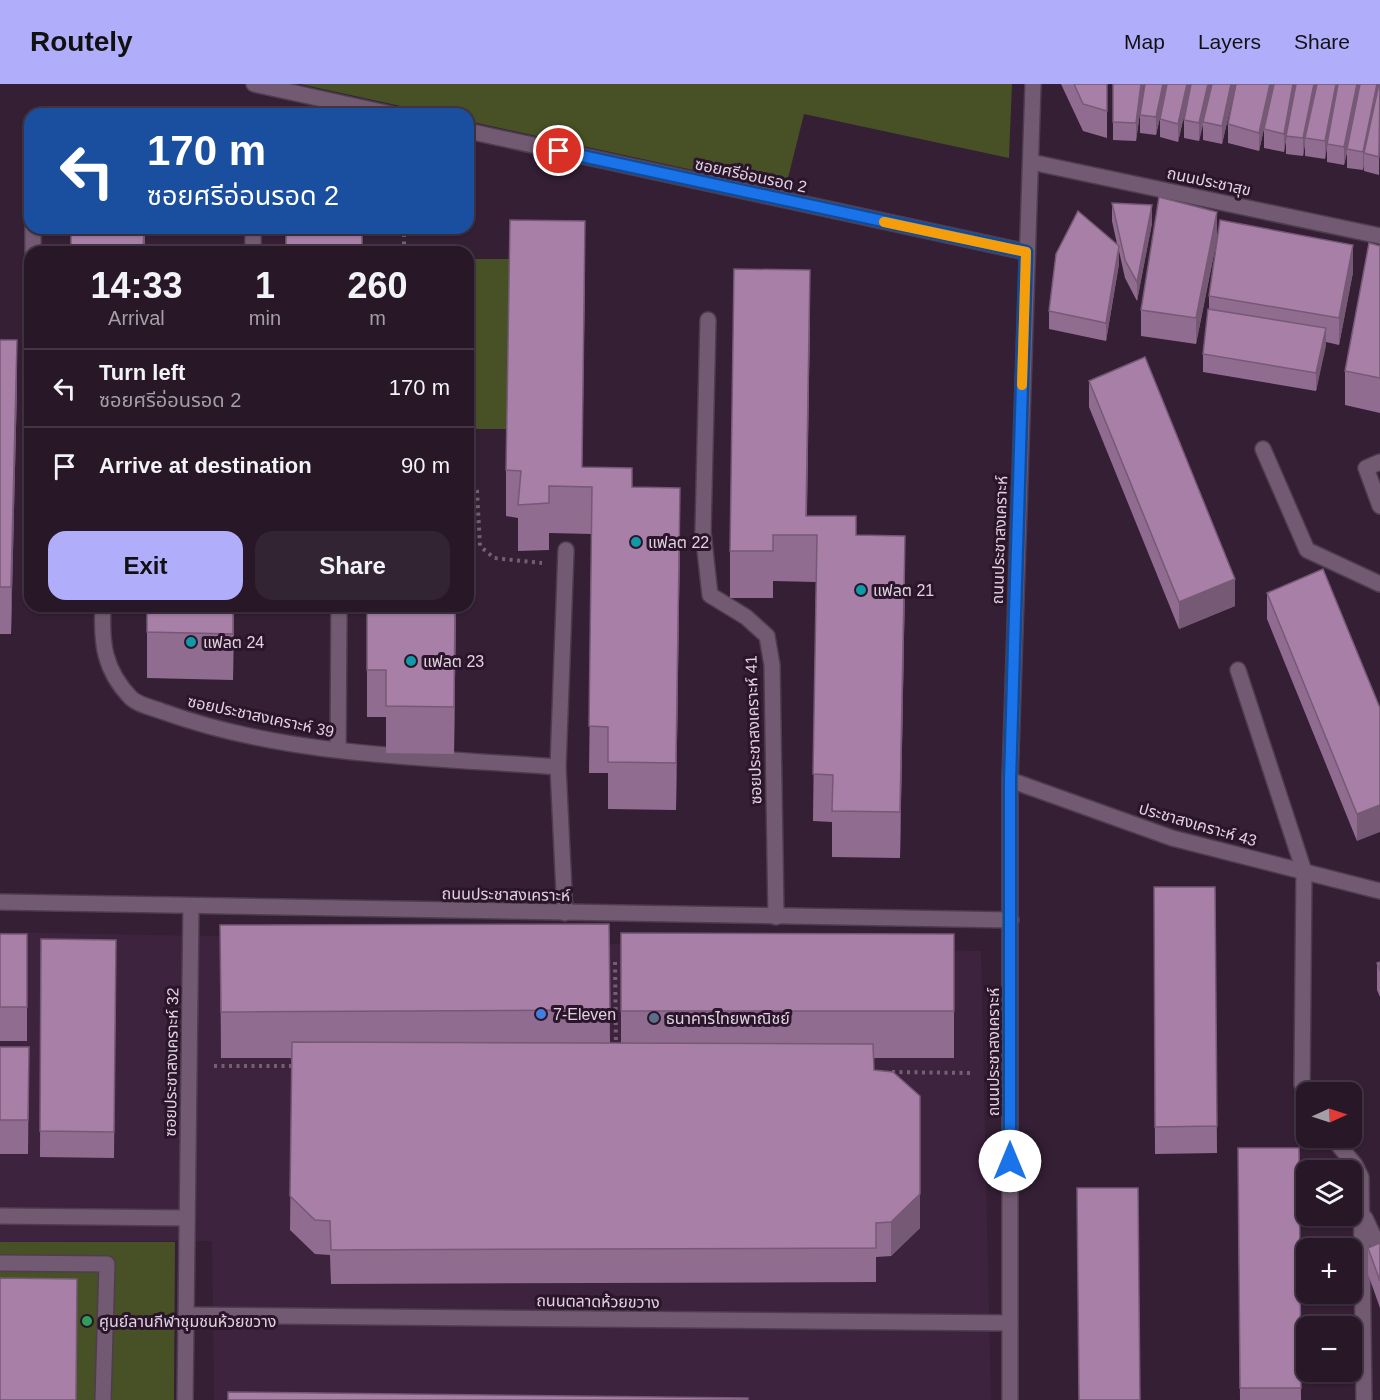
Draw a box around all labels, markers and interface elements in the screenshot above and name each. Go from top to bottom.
text: Routely [30,26,133,57]
text: Map [1124,30,1165,53]
text: Layers [1198,30,1261,53]
text: Share [1294,30,1350,53]
pin [533,125,584,176]
text: 170 m [147,127,266,174]
icon: left [48,132,126,210]
icon: arrive [542,134,575,167]
street label: ซอยศรีอ่อนรอด 2 [693,155,808,196]
street label: ถนนประชาสุข [1165,164,1252,200]
text: ซอยศรีอ่อนรอด 2 [147,181,339,211]
text: 14:33 [90,265,182,306]
text: 1 [255,265,275,306]
text: 260 [347,265,408,306]
text: Arrival [108,307,165,329]
text: min [249,307,281,329]
text: m [369,307,386,329]
text: Turn left [99,360,185,385]
icon: left [48,372,81,405]
text: 170 m [389,375,450,400]
text: ซอยศรีอ่อนรอด 2 [99,389,241,411]
icon: arrive [48,450,81,483]
text: Arrive at destination [99,453,312,478]
text: 90 m [401,453,450,478]
street label: ถนนประชาสงเคราะห์ [989,475,1010,605]
button: Exit [48,531,243,600]
button: Share [255,531,450,600]
place label: แฟลต 22 [648,534,709,551]
marker: แฟลต 22 [629,535,643,549]
place label: แฟลต 21 [873,582,934,599]
marker: แฟลต 21 [854,583,868,597]
place label: แฟลต 24 [203,634,264,651]
marker: แฟลต 24 [184,635,198,649]
place label: แฟลต 23 [423,653,484,670]
marker: แฟลต 23 [404,654,418,668]
street label: ซอยประชาสงเคราะห์ 41 [742,655,765,805]
street label: ซอยประชาสงเคราะห์ 39 [186,693,336,740]
street label: ประชาสงเคราะห์ 43 [1137,800,1259,849]
street label: ถนนประชาสงเคราะห์ [442,885,571,904]
street label: ซอยประชาสงเคราะห์ 32 [162,987,181,1137]
street label: ถนนประชาสงเคราะห์ [985,987,1002,1116]
place label: 7-Eleven [553,1006,616,1023]
marker: 7-Eleven [534,1007,548,1021]
place label: ธนาคารไทยพาณิชย์ [666,1010,790,1027]
marker: ธนาคารไทยพาณิชย์ [647,1011,661,1025]
north arrow [1296,1082,1362,1148]
map controls [1296,1082,1362,1382]
position arrow [978,1129,1042,1193]
button: layers [1296,1160,1362,1226]
button: + [1296,1238,1362,1304]
street label: ถนนตลาดห้วยขวาง [536,1292,660,1311]
place label: ศูนย์ลานกีฬาชุมชนห้วยขวาง [99,1313,276,1331]
marker: ศูนย์ลานกีฬาชุมชนห้วยขวาง [80,1314,94,1328]
button: − [1296,1316,1362,1382]

